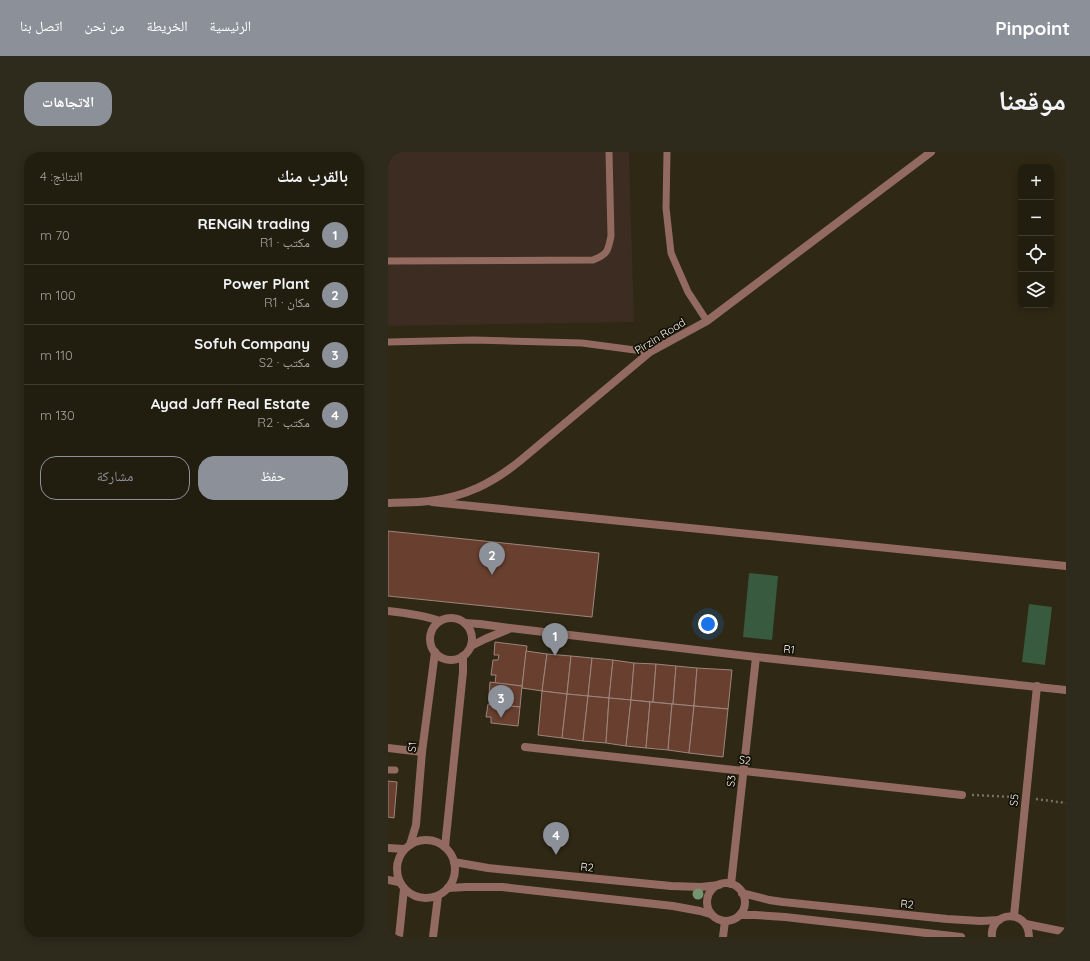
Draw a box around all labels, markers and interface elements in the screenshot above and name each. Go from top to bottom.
text: Pinpoint [995,16,1070,40]
text: اتصل بنا [20,17,63,35]
text: من نحن [85,17,124,35]
text: الخريطة [146,17,188,35]
text: الرئيسية [210,17,251,35]
button: الاتجاهات [24,82,112,126]
text: موقعنا [998,82,1066,117]
map controls [1018,164,1054,308]
button: + [1018,164,1054,200]
text: بالقرب منك [277,165,348,186]
text: النتائج: 4 [40,168,83,184]
button: − [1018,200,1054,236]
text: RENGiN trading [198,214,310,233]
text: 70 m [40,227,70,243]
text: 1 [332,227,338,243]
text: مكتب · R1 [260,234,310,250]
button: locate [1018,236,1054,272]
button: layers [1018,272,1054,308]
text: Power Plant [223,274,310,293]
text: 100 m [40,287,76,303]
text: 2 [331,287,339,303]
text: مكان · R1 [264,294,310,310]
street label: Pirzin Road [632,315,688,357]
text: Sofuh Company [194,334,310,353]
text: 110 m [40,347,73,363]
text: 3 [332,347,339,363]
text: مكتب · S2 [259,354,310,370]
text: Ayad Jaff Real Estate [151,394,310,413]
text: 130 m [40,407,75,423]
text: 4 [331,407,339,423]
text: مكتب · R2 [257,414,310,430]
button: مشاركة [40,456,190,500]
button: حفظ [198,456,348,500]
pin: 2 [479,542,505,575]
your location [698,614,718,634]
pin: 1 [542,623,568,656]
street label: R1 [783,641,795,657]
pin: 3 [488,685,514,718]
street label: S1 [405,741,419,753]
street label: S2 [738,752,752,768]
street label: S3 [723,774,739,788]
street label: S5 [1006,793,1022,807]
pin: 4 [543,822,569,855]
street label: R2 [580,859,594,875]
street label: R2 [900,896,914,912]

